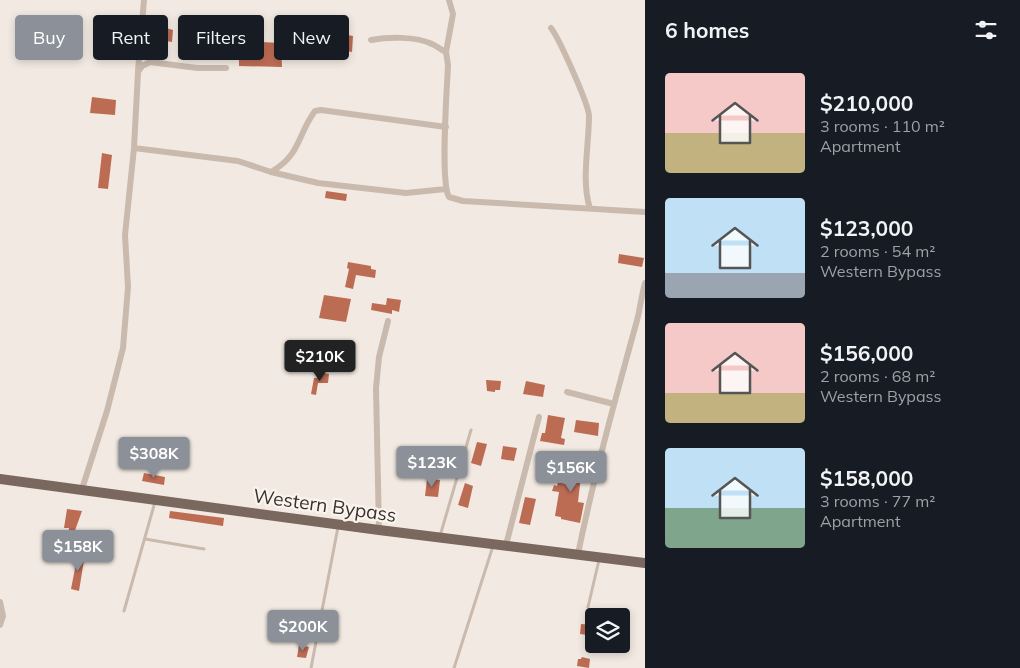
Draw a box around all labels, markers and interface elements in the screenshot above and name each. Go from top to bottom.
chip: Buy [15,15,83,60]
chip: Rent [93,15,168,60]
chip: Filters [178,15,264,60]
chip: New [274,15,349,60]
icon: filters [972,16,1000,44]
text: 6 homes [665,17,749,43]
text: $210,000 [820,90,913,116]
icon: home [705,93,765,153]
text: 3 rooms · 110 m² [820,116,945,136]
text: Apartment [820,136,901,156]
text: $123,000 [820,215,913,241]
icon: home [705,218,765,278]
text: 2 rooms · 54 m² [820,241,935,261]
text: Western Bypass [820,261,941,281]
pin: $210K [285,340,355,382]
text: $156,000 [820,340,913,366]
icon: home [705,343,765,403]
text: $210K [295,346,345,366]
text: 2 rooms · 68 m² [820,366,935,386]
text: Western Bypass [820,386,941,406]
pin: $308K [119,436,189,479]
text: $308K [129,443,179,463]
pin: $123K [397,446,467,488]
pin: $156K [536,450,606,493]
text: $123K [407,452,457,472]
text: $156K [546,457,596,477]
text: $158,000 [820,465,913,491]
icon: home [705,468,765,528]
street label: Western Bypass [252,483,398,527]
text: 3 rooms · 77 m² [820,491,935,511]
text: Apartment [820,511,901,531]
pin: $158K [43,530,113,572]
text: $158K [53,536,103,556]
map controls [585,608,630,653]
button: layers [585,608,630,653]
pin: $200K [268,610,338,652]
text: $200K [278,616,328,636]

